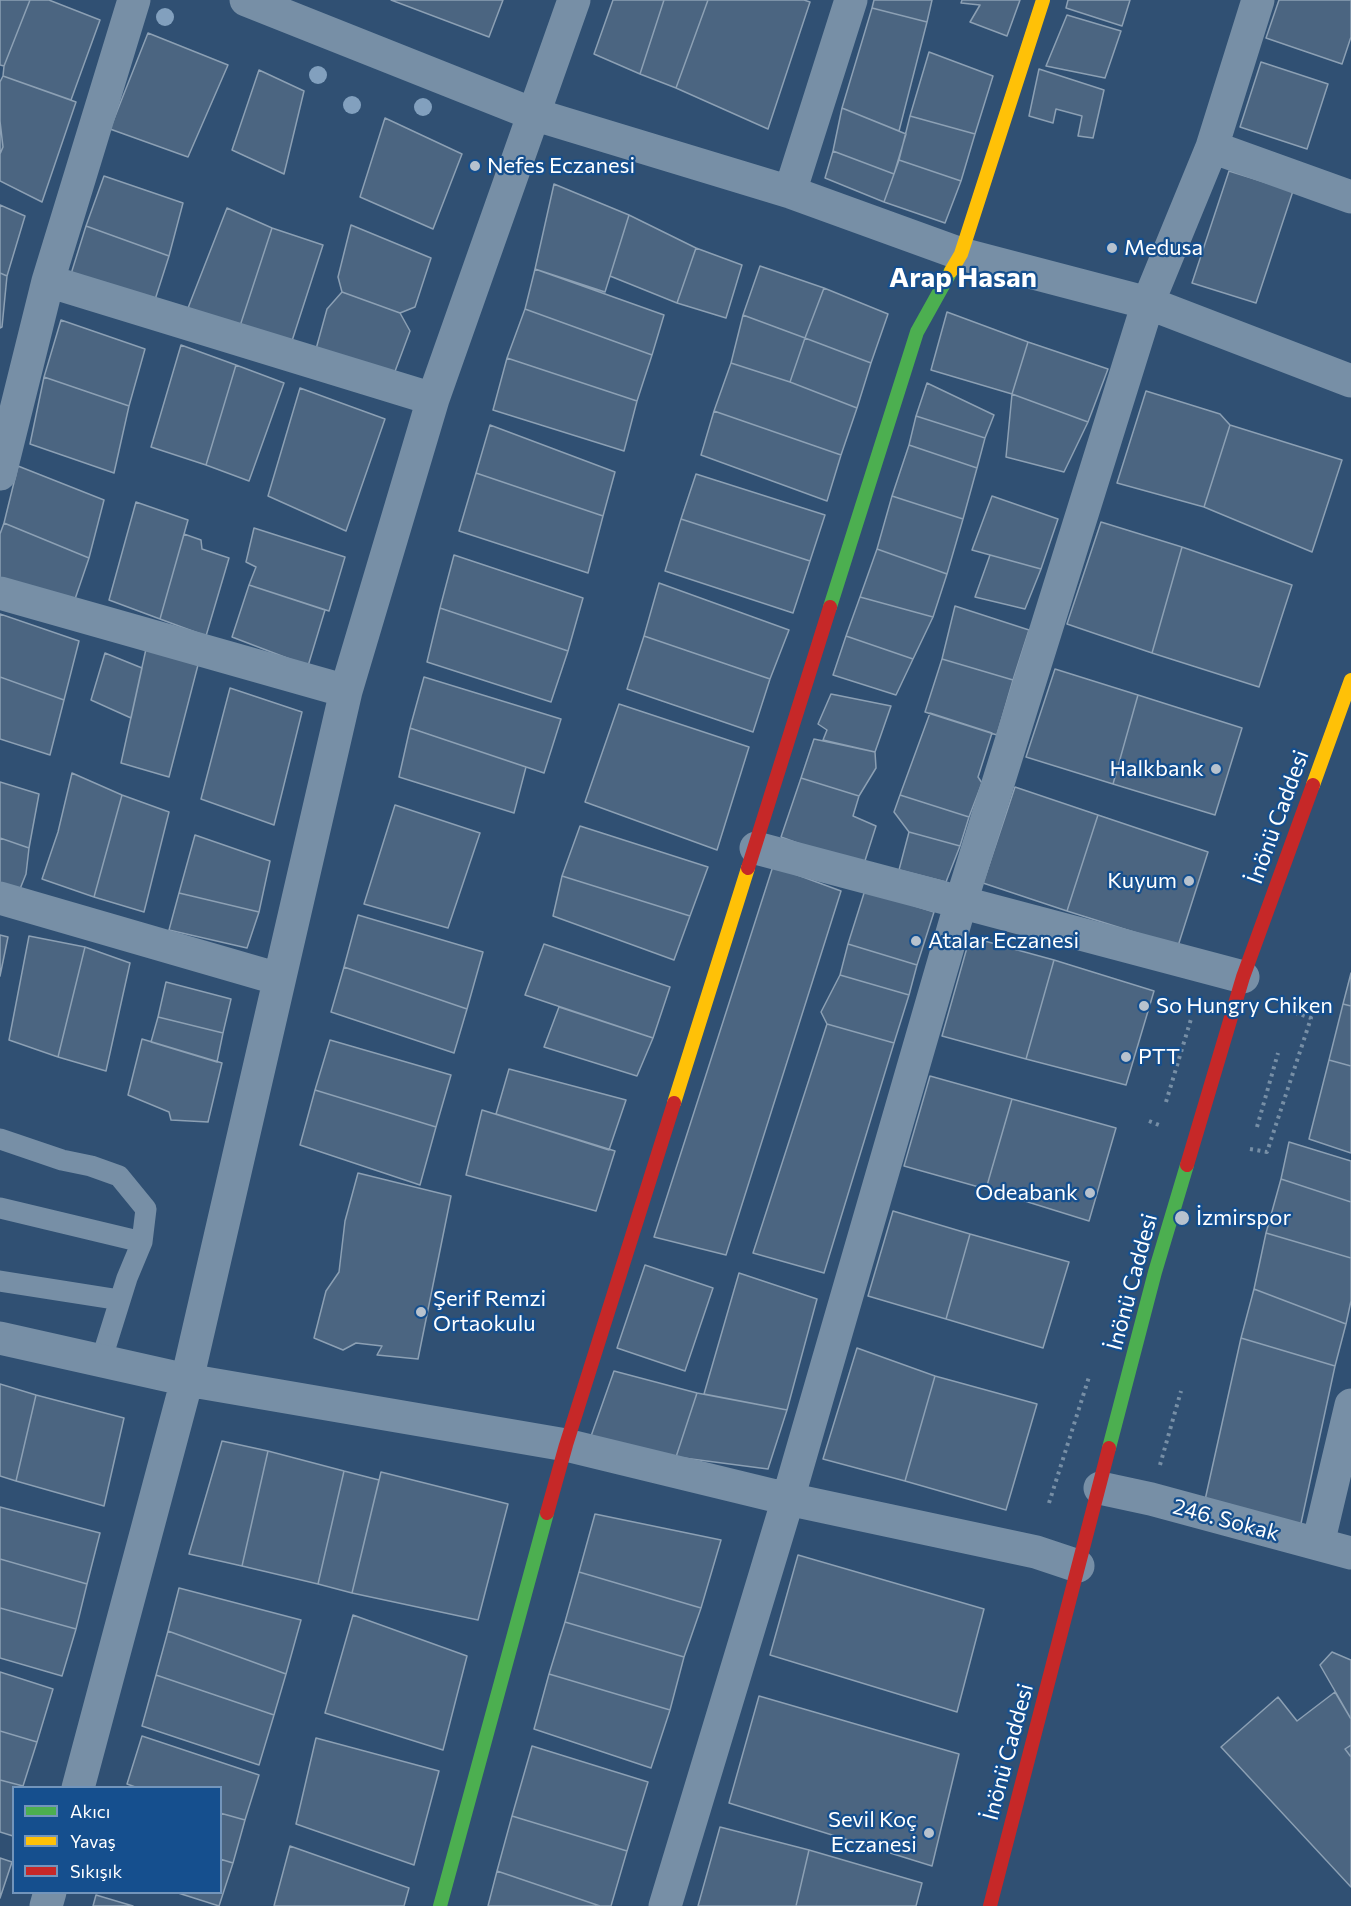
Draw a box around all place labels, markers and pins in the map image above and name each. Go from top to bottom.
place label: Nefes Eczanesi [487,153,635,179]
marker: Nefes Eczanesi [468,159,482,173]
place label: Medusa [1124,235,1203,261]
marker: Medusa [1105,241,1119,255]
place label: Halkbank [1109,756,1204,782]
marker: Halkbank [1209,762,1223,776]
place label: Kuyum [1107,868,1177,894]
marker: Kuyum [1182,874,1196,888]
place label: Atalar Eczanesi [928,928,1079,954]
marker: Atalar Eczanesi [909,934,923,948]
place label: So Hungry Chiken [1156,993,1333,1019]
marker: So Hungry Chiken [1137,999,1151,1013]
place label: PTT [1138,1044,1180,1070]
marker: PTT [1119,1050,1133,1064]
place label: Odeabank [975,1180,1078,1206]
marker: Odeabank [1083,1186,1097,1200]
place label: İzmirspor [1196,1205,1291,1231]
marker: İzmirspor [1173,1209,1191,1227]
place label: Şerif Remzi Ortaokulu [433,1286,546,1338]
marker: Şerif Remzi Ortaokulu [414,1305,428,1319]
place label: Sevil Koç Eczanesi [828,1807,917,1858]
marker: Sevil Koç Eczanesi [922,1826,936,1840]

